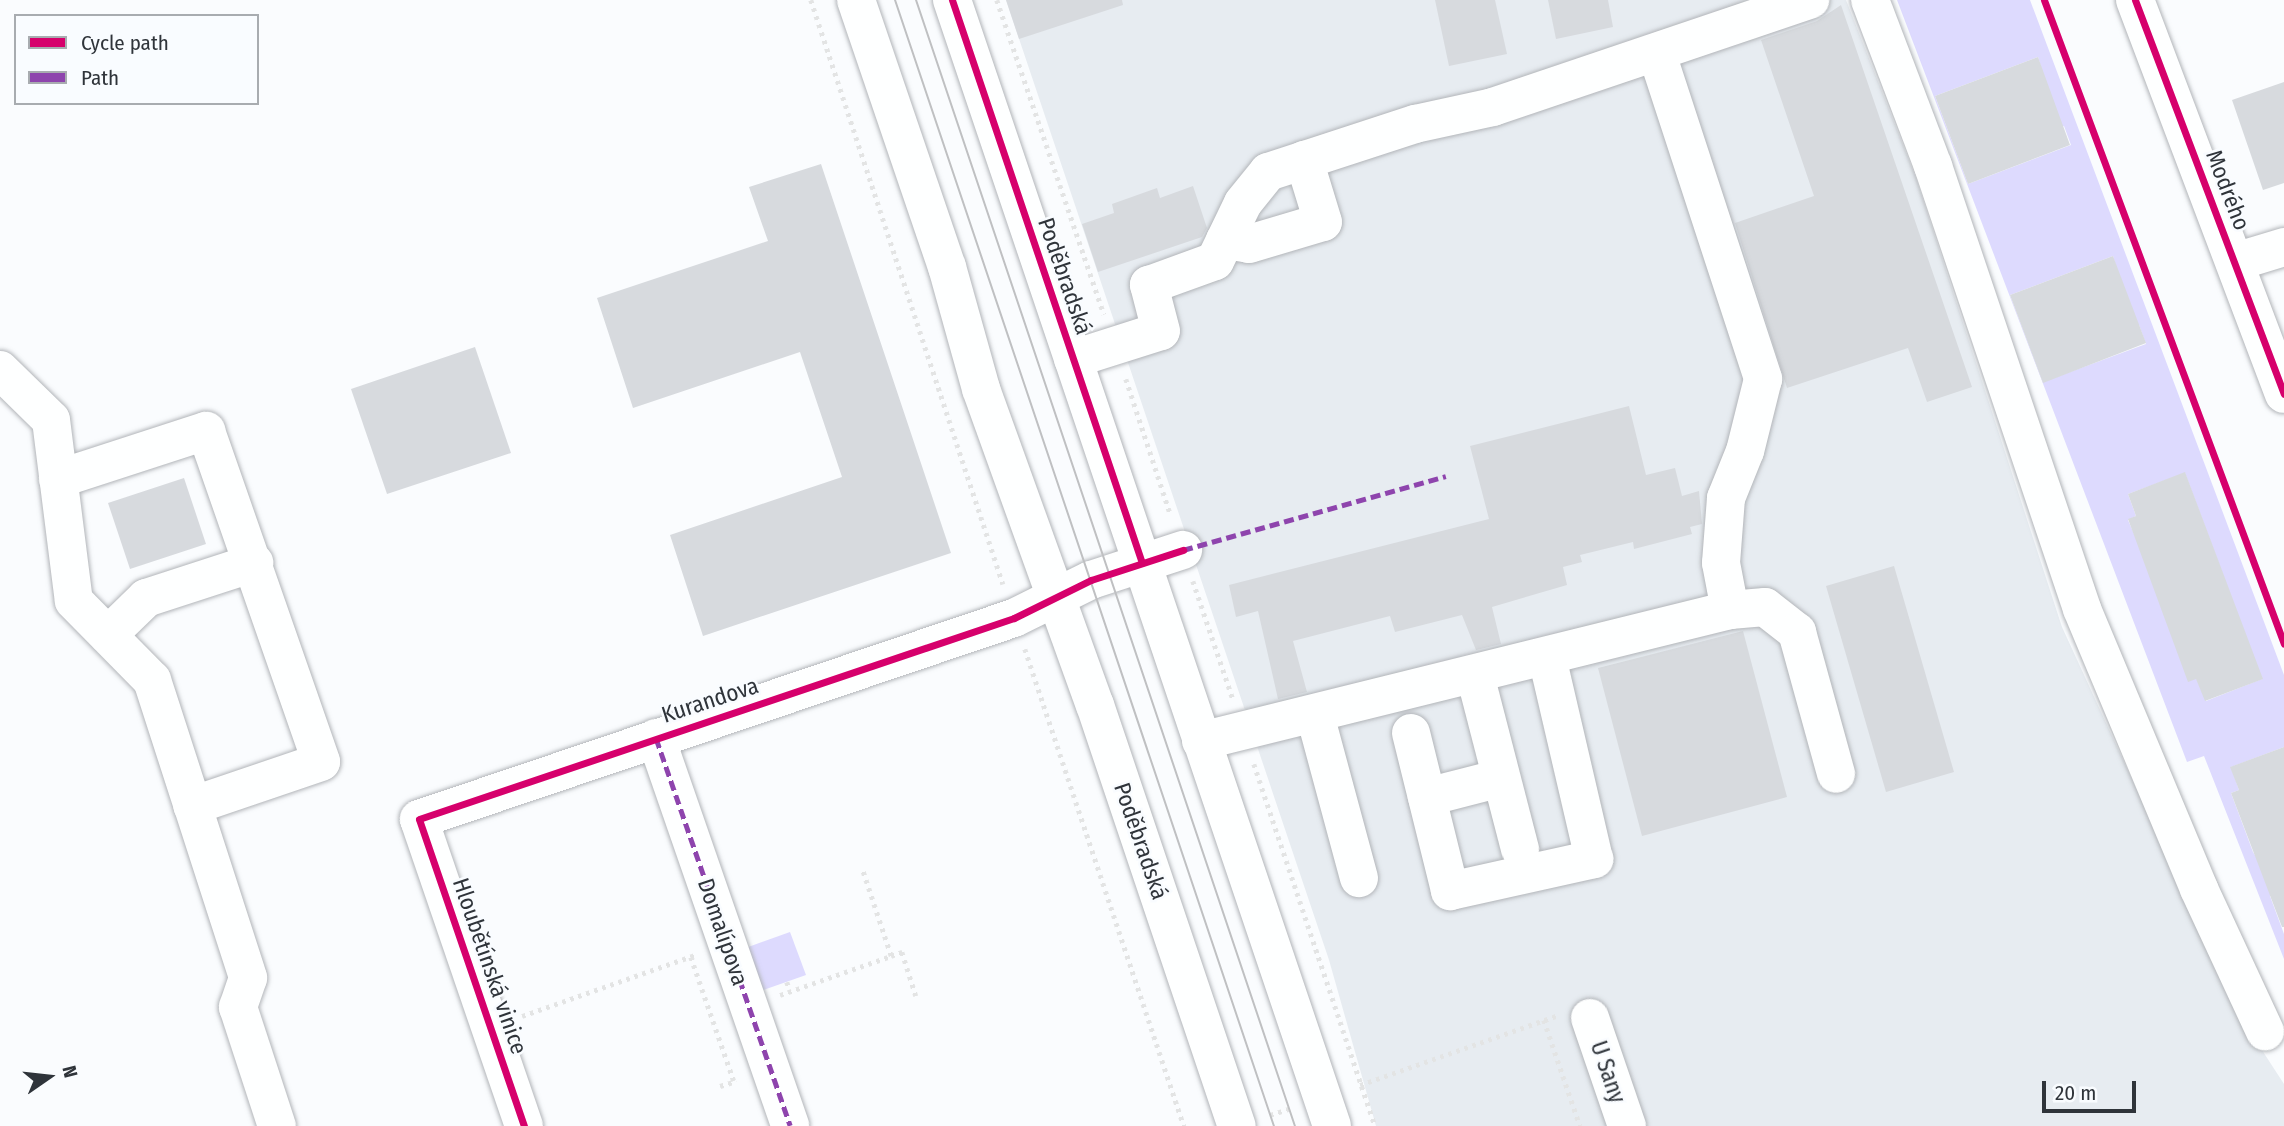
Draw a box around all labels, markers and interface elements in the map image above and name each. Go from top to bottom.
legend [14,14,259,105]
text: Cycle path [81,30,169,56]
text: Path [81,65,119,91]
street label: Modrého [2200,146,2256,234]
street label: Poděbradská [1032,214,1098,338]
street label: Kurandova [658,671,762,729]
street label: Poděbradská [1108,779,1174,903]
street label: Hloubětínská vinice [447,874,533,1058]
street label: Domalípova [692,875,754,989]
street label: U Sany [1585,1037,1631,1107]
north arrow [14,1042,84,1112]
text: N [57,1063,82,1080]
scale bar [2046,1066,2140,1110]
text: 20 m [2055,1080,2096,1106]

